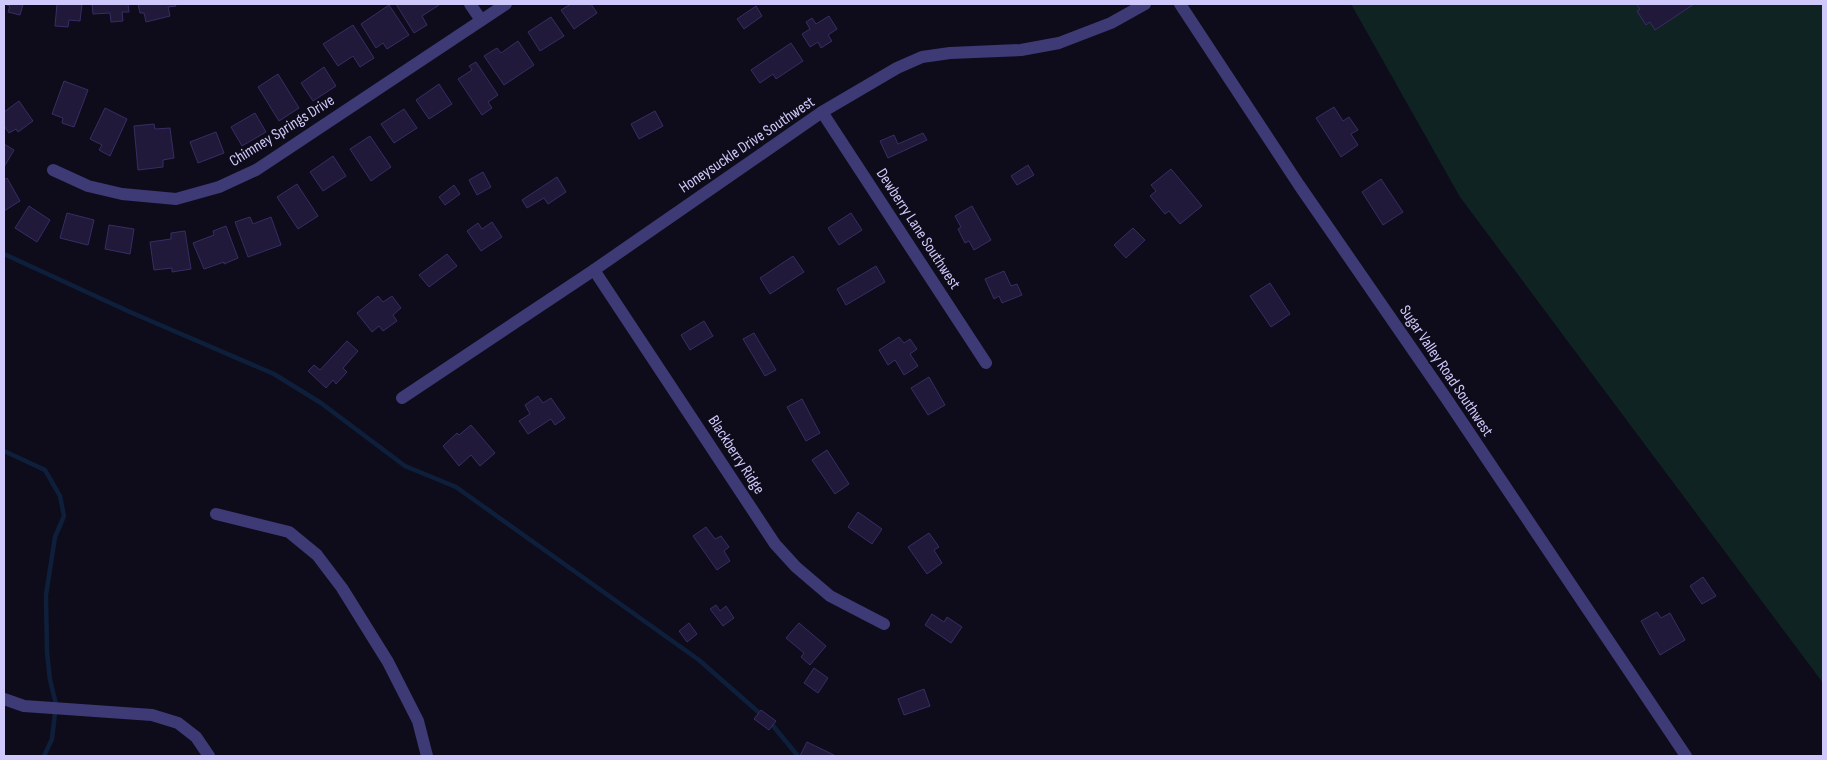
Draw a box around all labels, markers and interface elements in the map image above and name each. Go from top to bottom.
street label: Chimney Springs Drive [226,91,338,171]
street label: Honeysuckle Drive Southwest [676,93,818,197]
street label: Dewberry Lane Southwest [872,165,964,293]
street label: Sugar Valley Road Southwest [1395,302,1497,440]
street label: Blackberry Ridge [704,412,768,498]

